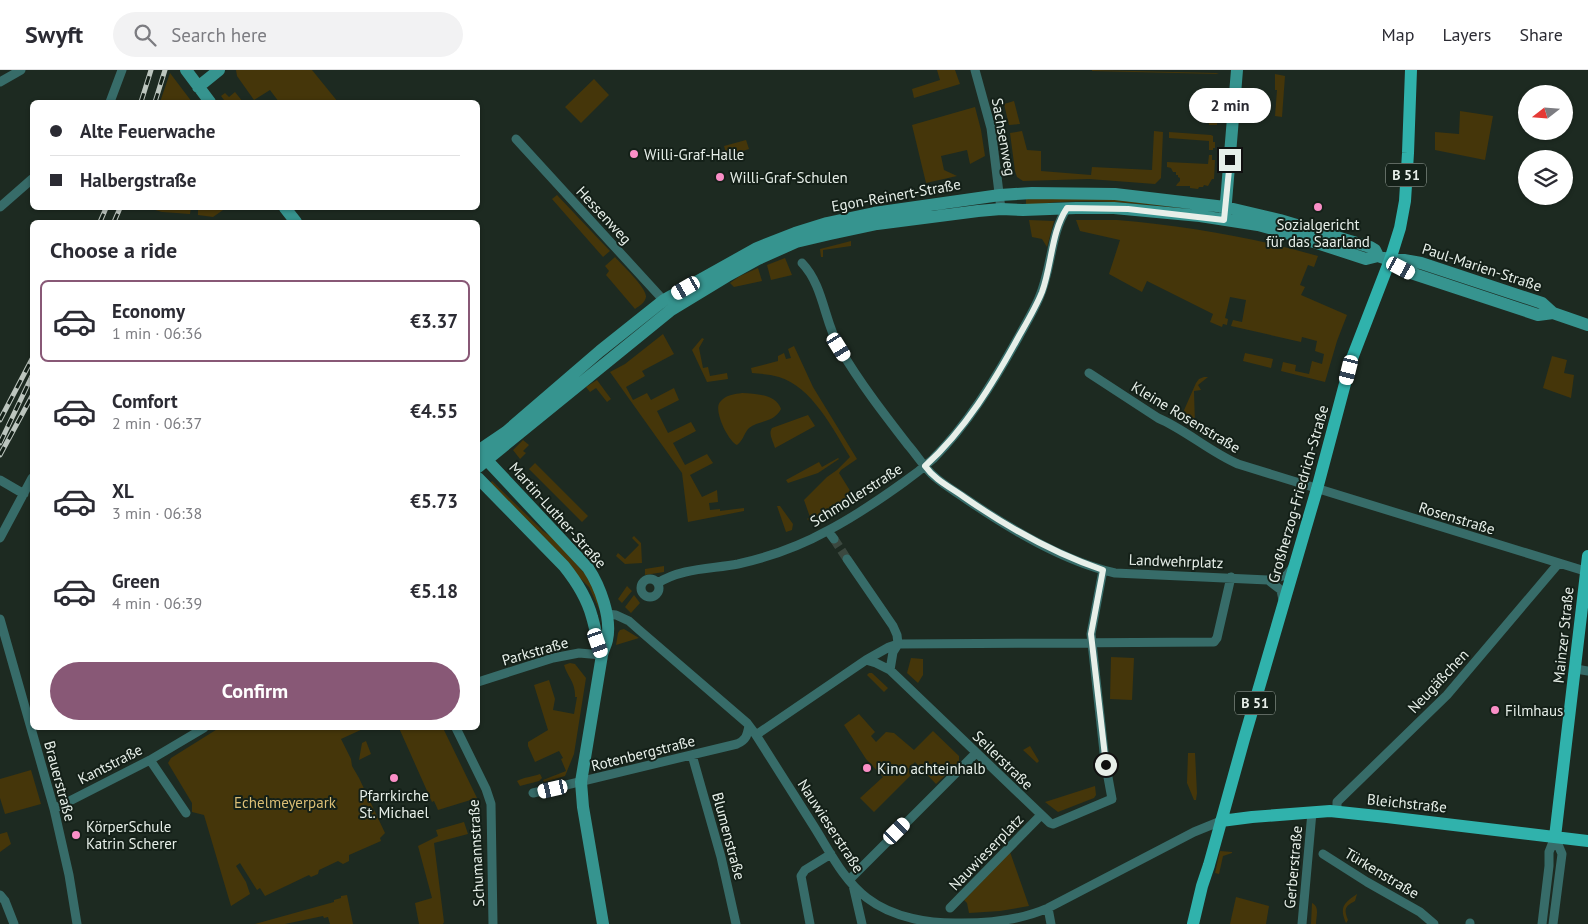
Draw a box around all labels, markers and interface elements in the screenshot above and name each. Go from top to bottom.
search box [113,12,463,57]
text: Swyft [25,19,83,50]
icon: search [131,21,159,49]
text: Search here [171,23,267,47]
text: Map [1382,23,1414,46]
text: Layers [1442,23,1491,46]
text: Share [1519,23,1563,46]
north arrow [1518,85,1572,140]
map controls [1518,85,1573,205]
callout: 2 min [1189,88,1271,122]
text: 2 min [1210,95,1250,115]
street label: Sachsenweg [988,97,1020,177]
text: Alte Feuerwache [80,119,215,143]
place label: Willi-Graf-Halle [644,145,744,164]
marker: Willi-Graf-Halle [628,148,640,160]
route end [1219,149,1241,171]
button: layers [1518,150,1573,205]
road number: B 51 [1386,164,1426,186]
text: Halbergstraße [80,168,196,192]
place label: Willi-Graf-Schulen [730,168,848,187]
marker: Willi-Graf-Schulen [714,171,726,183]
street label: Egon-Reinert-Straße [830,174,962,216]
street label: Hessenweg [572,182,636,248]
marker: Sozialgericht für das Saarland [1312,201,1324,213]
place label: Sozialgericht für das Saarland [1266,215,1370,251]
text: Choose a ride [50,236,177,264]
street label: Paul-Marien-Straße [1420,239,1544,295]
car [1384,254,1417,282]
car [669,274,702,302]
icon: car [52,299,97,344]
text: Economy [112,299,185,323]
text: €3.37 [410,309,458,333]
text: 1 min · 06:36 [112,323,202,343]
car [824,330,853,364]
car [1338,354,1359,386]
street label: Kleine Rosenstraße [1128,377,1244,457]
icon: car [52,389,97,434]
text: Comfort [112,389,178,413]
text: €4.55 [410,399,458,423]
street label: Großherzog-Friedrich-Straße [1263,403,1333,585]
text: 2 min · 06:37 [112,413,202,433]
street label: Martin-Luther-Straße [505,458,611,572]
street label: Schmollerstraße [806,459,906,531]
icon: car [52,479,97,524]
text: XL [112,479,134,503]
text: €5.73 [410,489,458,513]
street label: Rosenstraße [1417,497,1497,539]
text: 3 min · 06:38 [112,503,202,523]
street label: Landwehrplatz [1128,550,1224,572]
icon: car [52,569,97,614]
text: Green [112,569,160,593]
text: €5.18 [410,579,458,603]
street label: Mainzer Straße [1548,586,1578,684]
text: 4 min · 06:39 [112,593,202,613]
car [586,626,609,660]
street label: Parkstraße [500,632,570,670]
street label: Neugäßchen [1403,645,1473,717]
button: Confirm [50,662,460,720]
road number: B 51 [1235,692,1275,714]
place label: Filmhaus [1505,701,1563,720]
marker: Filmhaus [1489,704,1501,716]
street label: Seilerstraße [969,726,1037,794]
street label: Rotenbergstraße [589,731,697,775]
street label: Brauerstraße [40,739,80,823]
street label: Kantstraße [75,740,145,788]
route start [1095,754,1117,776]
place label: Kino achteinhalb [877,759,986,778]
marker: Kino achteinhalb [861,762,873,774]
marker: Pfarrkirche St. Michael [388,772,400,784]
street label: Nauwieserstraße [794,776,868,876]
car [536,778,569,800]
place label: Pfarrkirche St. Michael [359,786,429,822]
street label: Bleichstraße [1366,789,1448,817]
street label: Blumenstraße [708,790,750,882]
park label: Echelmeyerpark [234,793,337,812]
street label: Schumannstraße [464,799,488,907]
street label: Nauwieserplatz [945,810,1027,894]
car [881,815,912,847]
place label: KörperSchule Katrin Scherer [86,817,177,853]
street label: Gerberstraße [1280,825,1306,909]
marker: KörperSchule Katrin Scherer [70,829,82,841]
street label: Türkenstraße [1341,843,1423,903]

